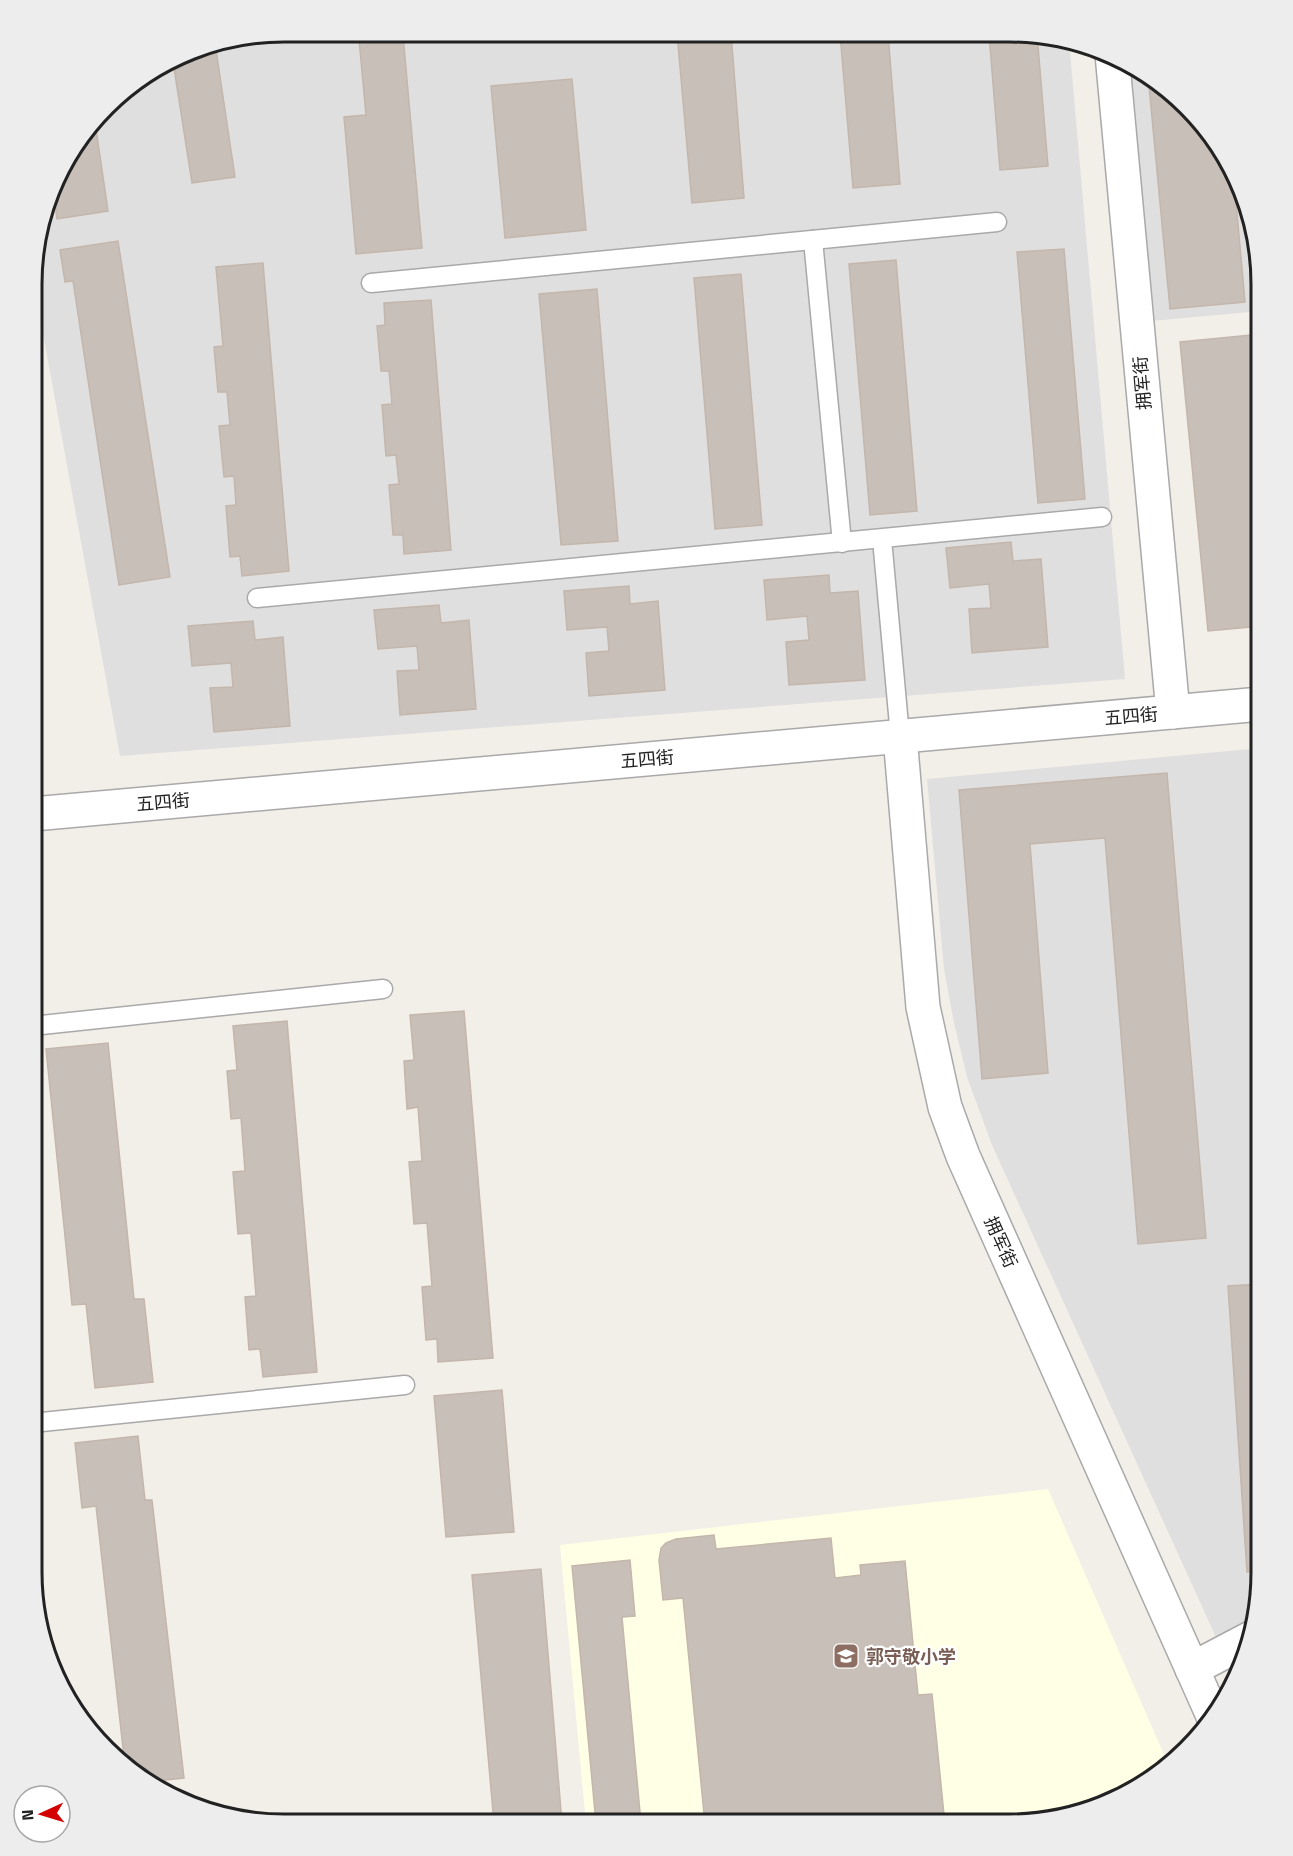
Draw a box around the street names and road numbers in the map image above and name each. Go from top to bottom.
street label: 拥军街 [1126,355,1158,411]
street label: 五四街 [1103,700,1159,732]
street label: 五四街 [619,743,675,775]
street label: 五四街 [135,786,191,818]
street label: 拥军街 [978,1212,1024,1272]

